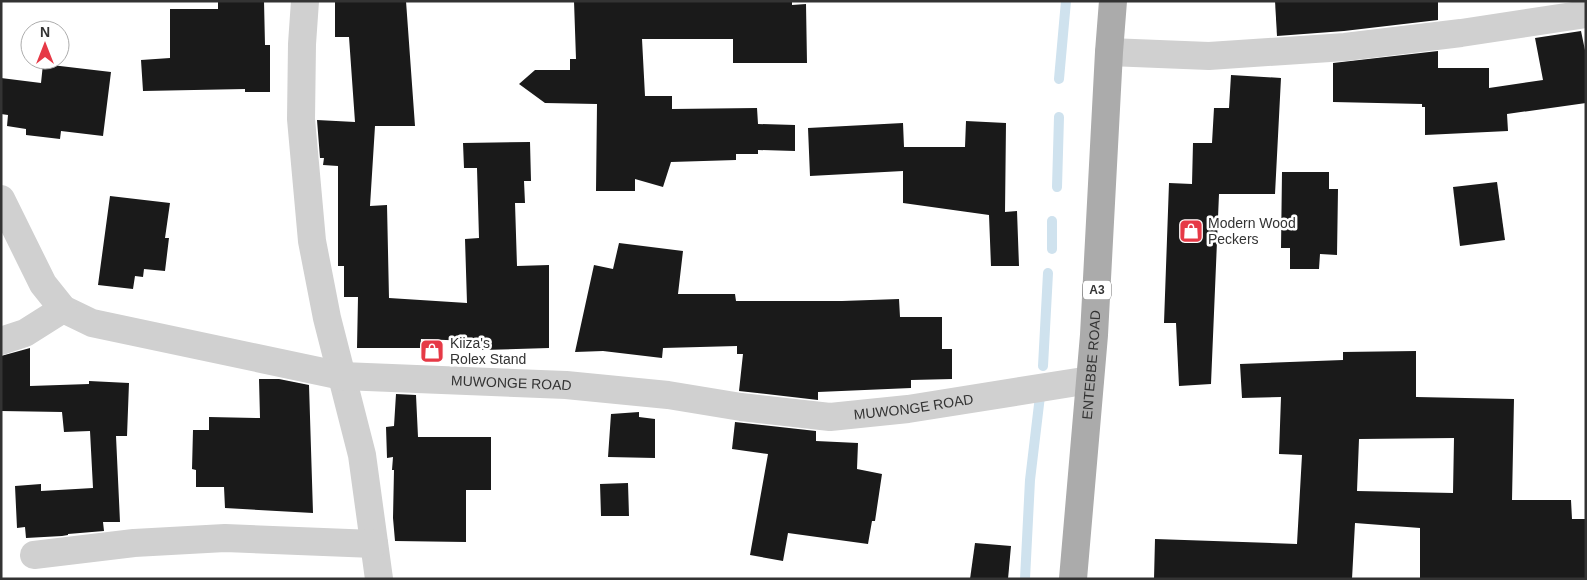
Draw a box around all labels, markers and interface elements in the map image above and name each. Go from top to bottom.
north arrow [20,20,70,70]
text: N [40,24,50,40]
place label: Modern Wood Peckers [1208,215,1296,247]
shop icon: Modern Wood Peckers [1178,218,1204,244]
road number: A3 [1083,280,1111,300]
street label: ENTEBBE ROAD [1079,310,1103,420]
place label: Kiiza's Rolex Stand [450,335,526,367]
shop icon: Kiiza's Rolex Stand [419,338,445,364]
street label: MUWONGE ROAD [451,372,572,394]
street label: MUWONGE ROAD [853,391,975,423]

